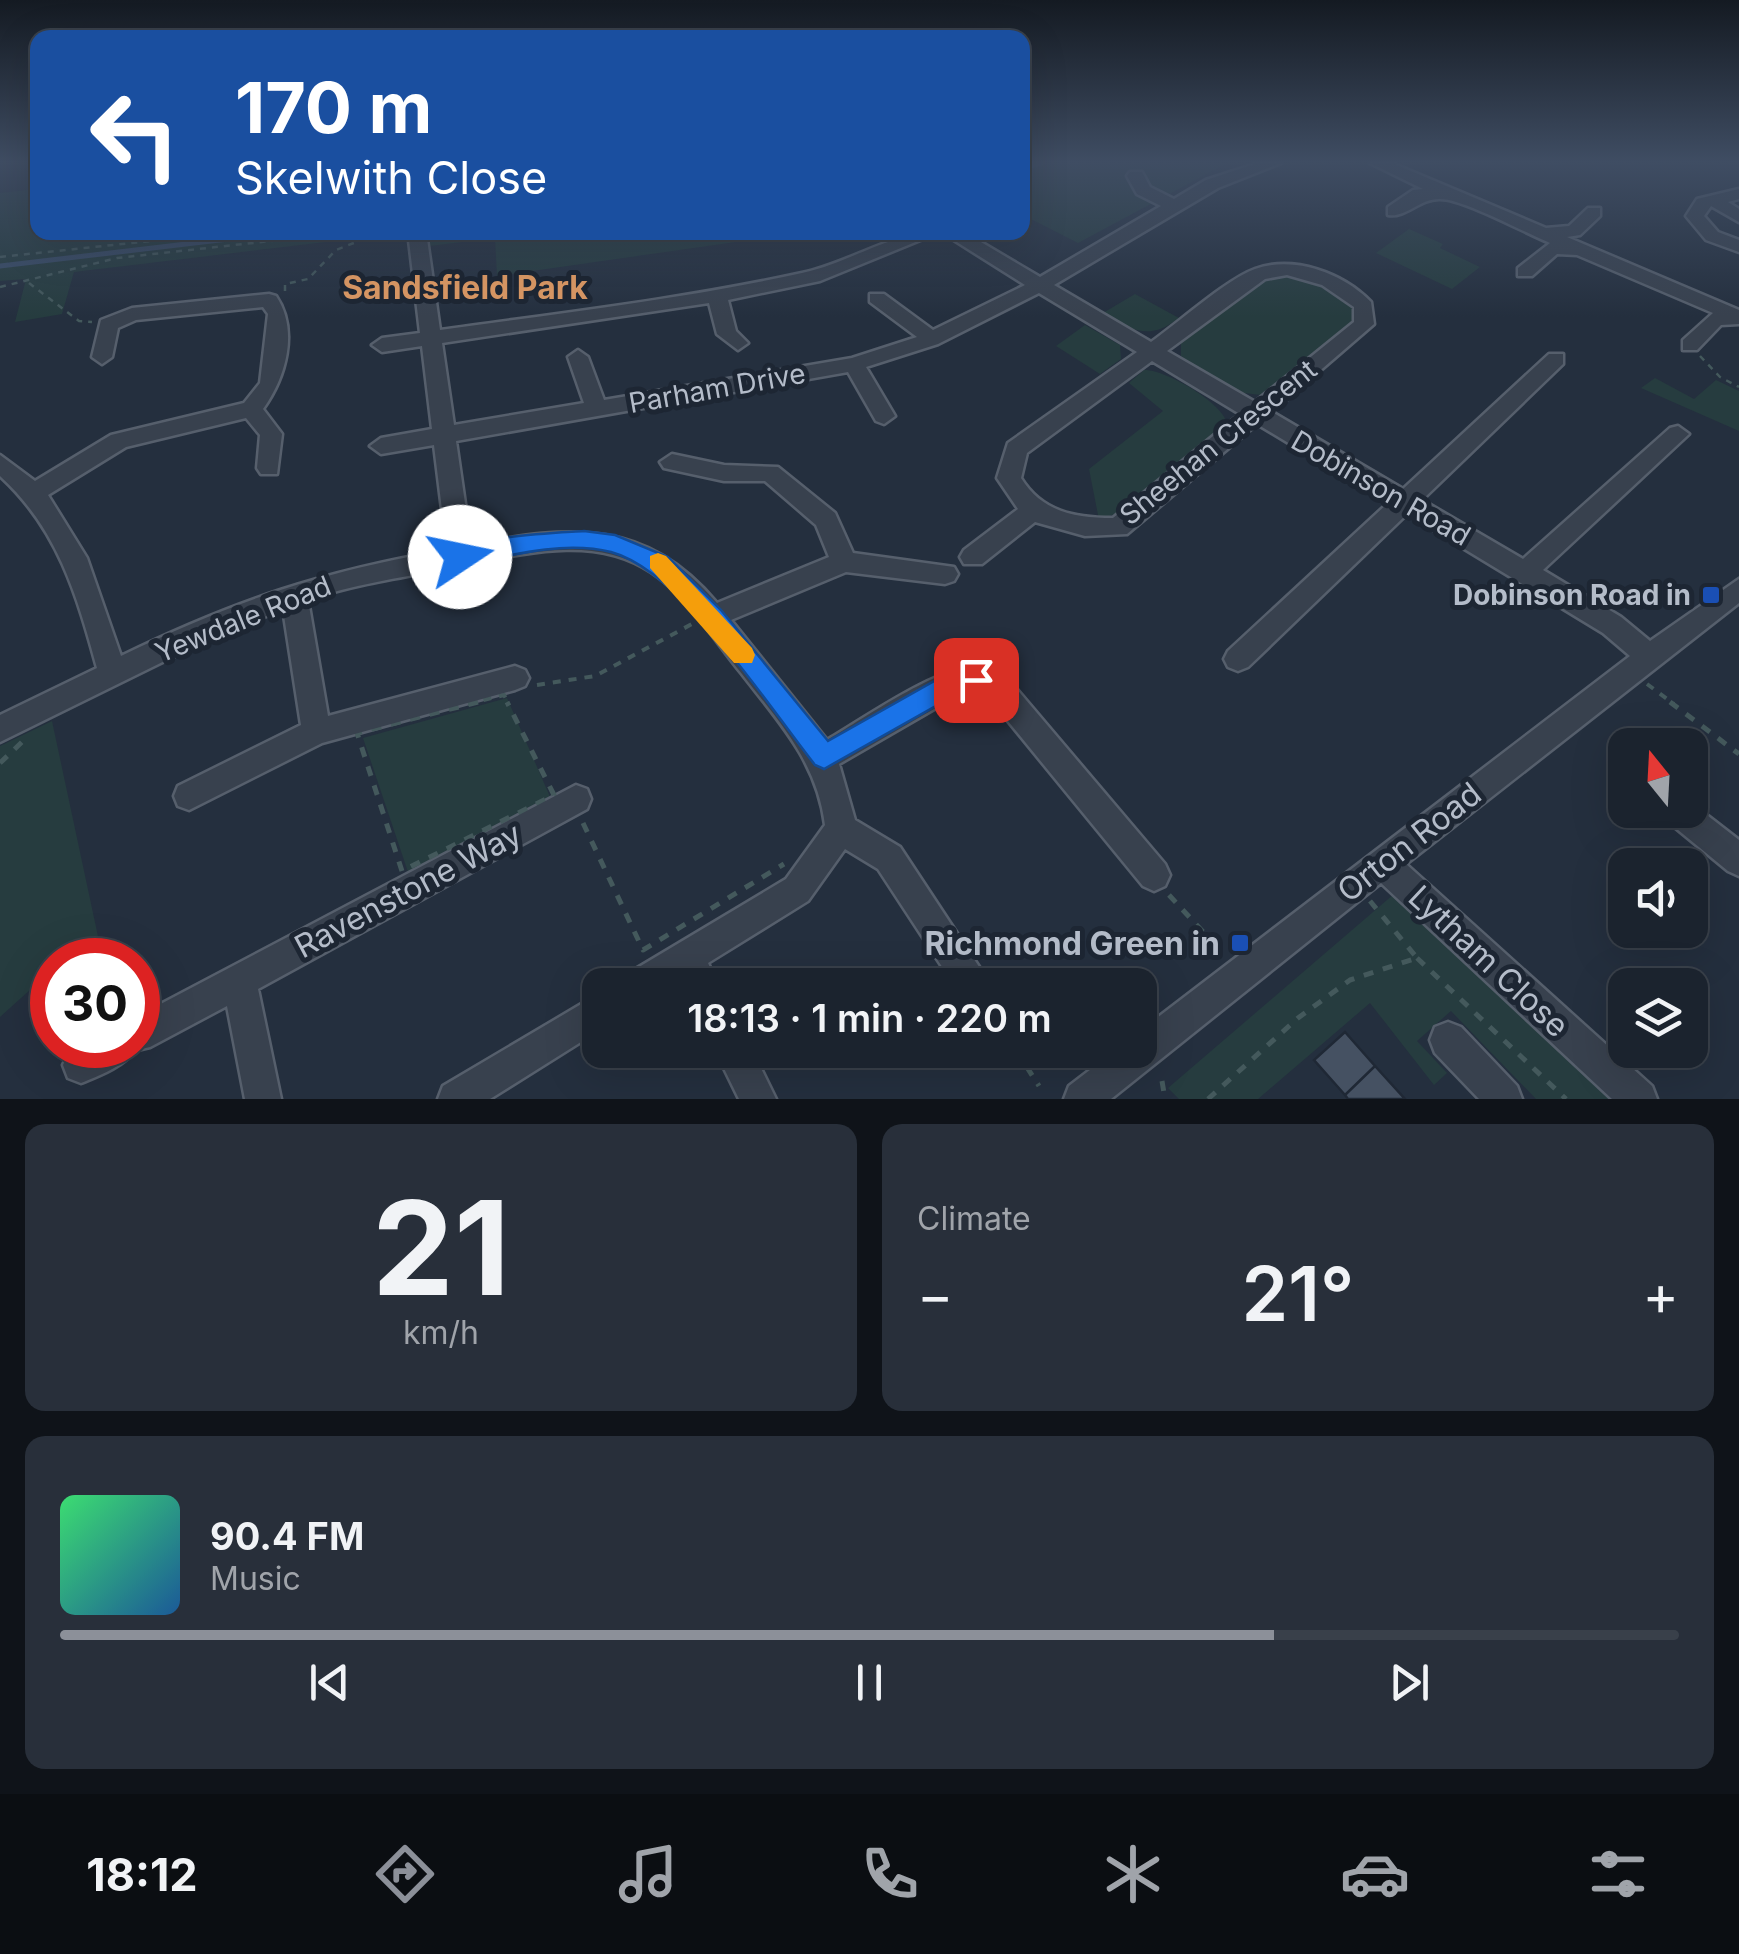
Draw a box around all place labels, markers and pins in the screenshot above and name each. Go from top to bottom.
place label: Dobinson Road in [1453,578,1691,612]
marker: Dobinson Road in [1700,584,1722,606]
pin [934,638,1019,723]
place label: Richmond Green in [925,924,1220,963]
marker: Richmond Green in [1229,932,1251,954]

